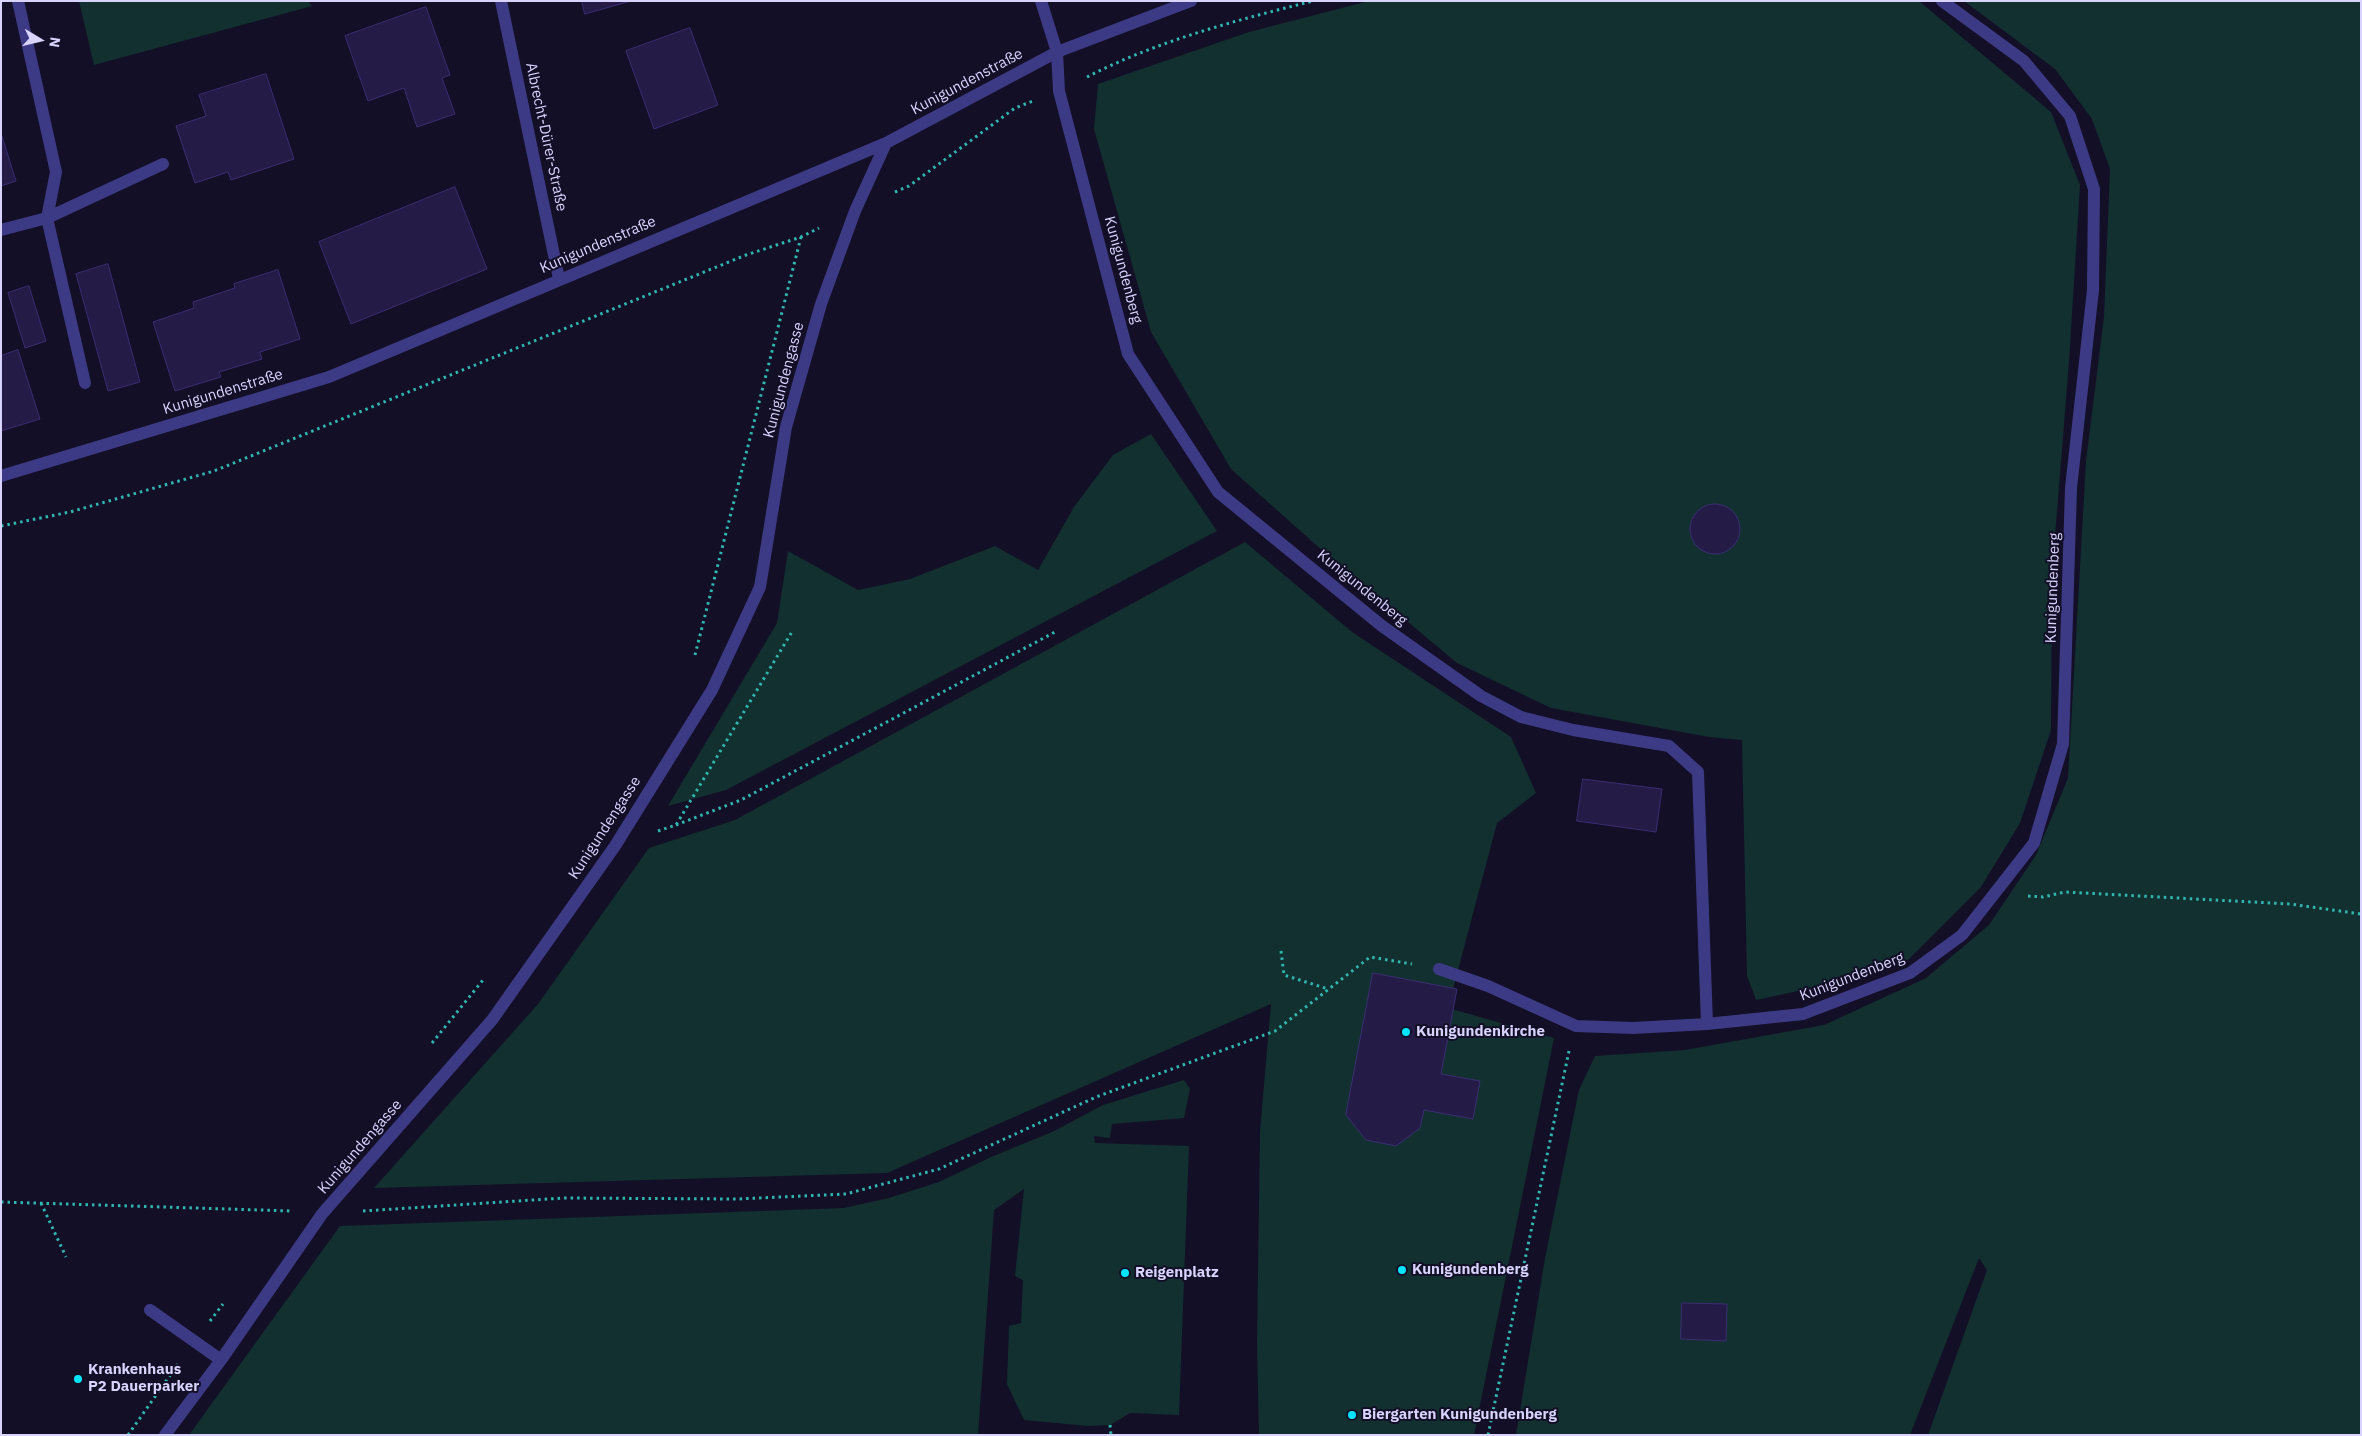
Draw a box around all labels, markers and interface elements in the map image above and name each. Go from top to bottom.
north arrow [15,15,65,65]
text: N [45,36,64,49]
street label: Kunigundenstraße [908,45,1026,119]
street label: Albrecht-Dürer-Straße [521,61,571,213]
street label: Kunigundenstraße [537,212,659,278]
street label: Kunigundenberg [1100,214,1146,326]
street label: Kunigundengasse [760,320,808,440]
street label: Kunigundenstraße [161,365,285,419]
street label: Kunigundenberg [2042,532,2064,644]
street label: Kunigundenberg [1313,546,1411,630]
street label: Kunigundengasse [565,773,645,883]
street label: Kunigundenberg [1797,949,1907,1005]
place label: Kunigundenkirche [1416,1023,1545,1041]
marker: Kunigundenkirche [1400,1026,1412,1038]
street label: Kunigundengasse [314,1096,406,1198]
place label: Kunigundenberg [1412,1261,1529,1279]
place label: Reigenplatz [1135,1264,1219,1282]
marker: Kunigundenberg [1396,1264,1408,1276]
marker: Reigenplatz [1119,1267,1131,1279]
place label: Krankenhaus P2 Dauerparker [88,1361,199,1396]
marker: Krankenhaus P2 Dauerparker [72,1373,84,1385]
place label: Biergarten Kunigundenberg [1362,1406,1557,1424]
marker: Biergarten Kunigundenberg [1346,1409,1358,1421]

